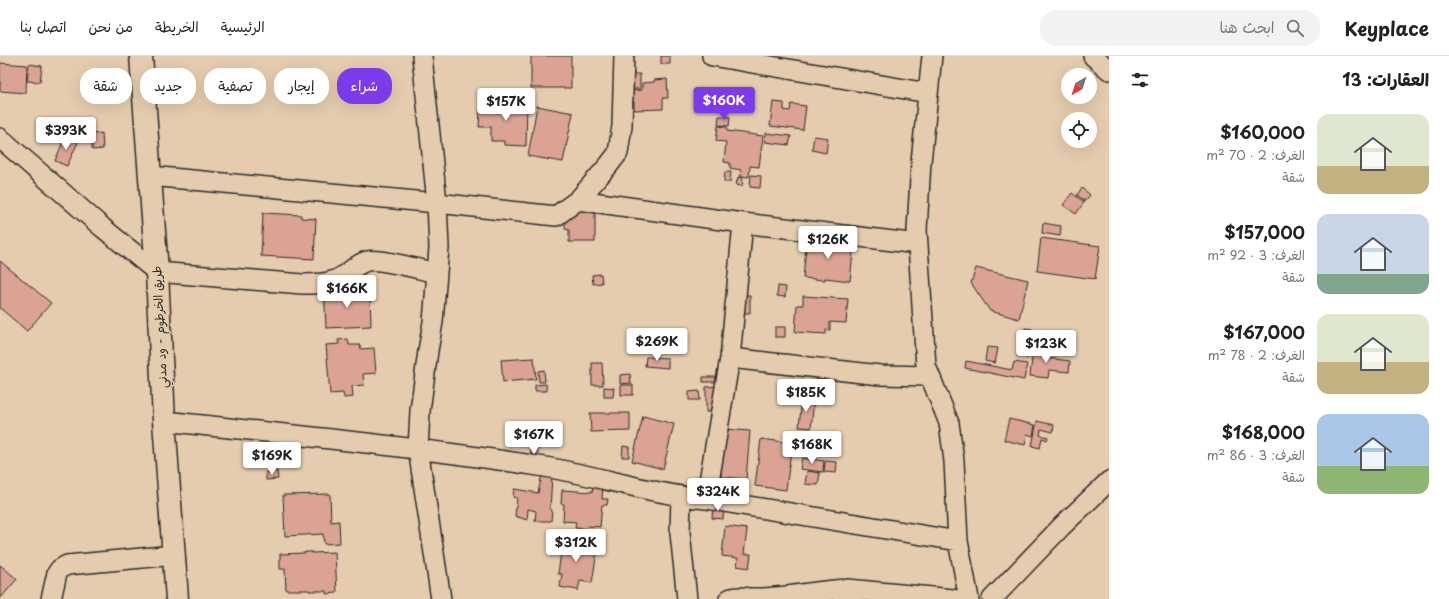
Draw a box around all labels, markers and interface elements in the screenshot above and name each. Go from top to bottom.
search box [1040,10,1320,46]
text: Keyplace [1344,14,1429,42]
text: ابحث هنا [1219,15,1274,38]
text: اتصل بنا [20,16,66,37]
text: من نحن [88,16,133,37]
text: الخريطة [155,16,199,37]
text: الرئيسية [221,16,265,37]
icon: search [1284,17,1306,39]
text: العقارات: 13 [1342,66,1429,92]
chip: شقة [80,68,132,104]
chip: جديد [140,68,196,104]
chip: تصفية [204,68,266,104]
chip: إيجار [274,68,329,104]
chip: شراء [337,68,392,104]
north arrow [1061,68,1097,104]
map controls [1061,68,1097,148]
icon: filters [1129,69,1151,91]
pin: $160K [696,87,752,121]
pin: $157K [478,88,534,122]
text: $160K [703,90,745,109]
text: $157K [486,91,526,110]
button: locate [1061,112,1097,148]
pin: $393K [38,117,94,151]
text: $160,000 [1220,119,1305,145]
text: $393K [45,120,87,139]
icon: home [1349,130,1397,178]
text: الغرف: 2 · 70 m² [1206,145,1305,164]
text: شقة [1282,167,1305,186]
text: $157,000 [1225,219,1305,245]
pin: $126K [800,226,856,260]
text: $126K [807,229,849,248]
icon: home [1349,230,1397,278]
text: الغرف: 3 · 92 m² [1207,245,1305,264]
street label: طريق الخرطوم - ود مدني [147,265,174,389]
text: شقة [1282,267,1305,286]
pin: $166K [319,275,375,309]
text: $166K [326,278,368,297]
text: $167,000 [1224,319,1305,345]
pin: $269K [629,328,685,362]
pin: $123K [1018,330,1074,364]
icon: home [1349,330,1397,378]
text: $269K [636,331,679,350]
text: $123K [1025,333,1067,352]
text: الغرف: 2 · 78 m² [1208,345,1305,364]
text: شقة [1282,367,1305,386]
pin: $185K [778,379,834,413]
text: $185K [786,382,826,401]
text: $168,000 [1222,419,1305,445]
pin: $167K [506,421,562,455]
text: $167K [514,424,554,443]
icon: home [1349,430,1397,478]
pin: $168K [784,431,840,465]
text: $168K [791,434,833,453]
pin: $169K [244,442,300,476]
text: $169K [252,445,292,464]
text: الغرف: 3 · 86 m² [1207,445,1305,464]
text: شقة [1282,467,1305,486]
pin: $324K [690,478,746,512]
text: $324K [696,481,740,500]
pin: $312K [548,529,604,563]
text: $312K [555,532,597,551]

